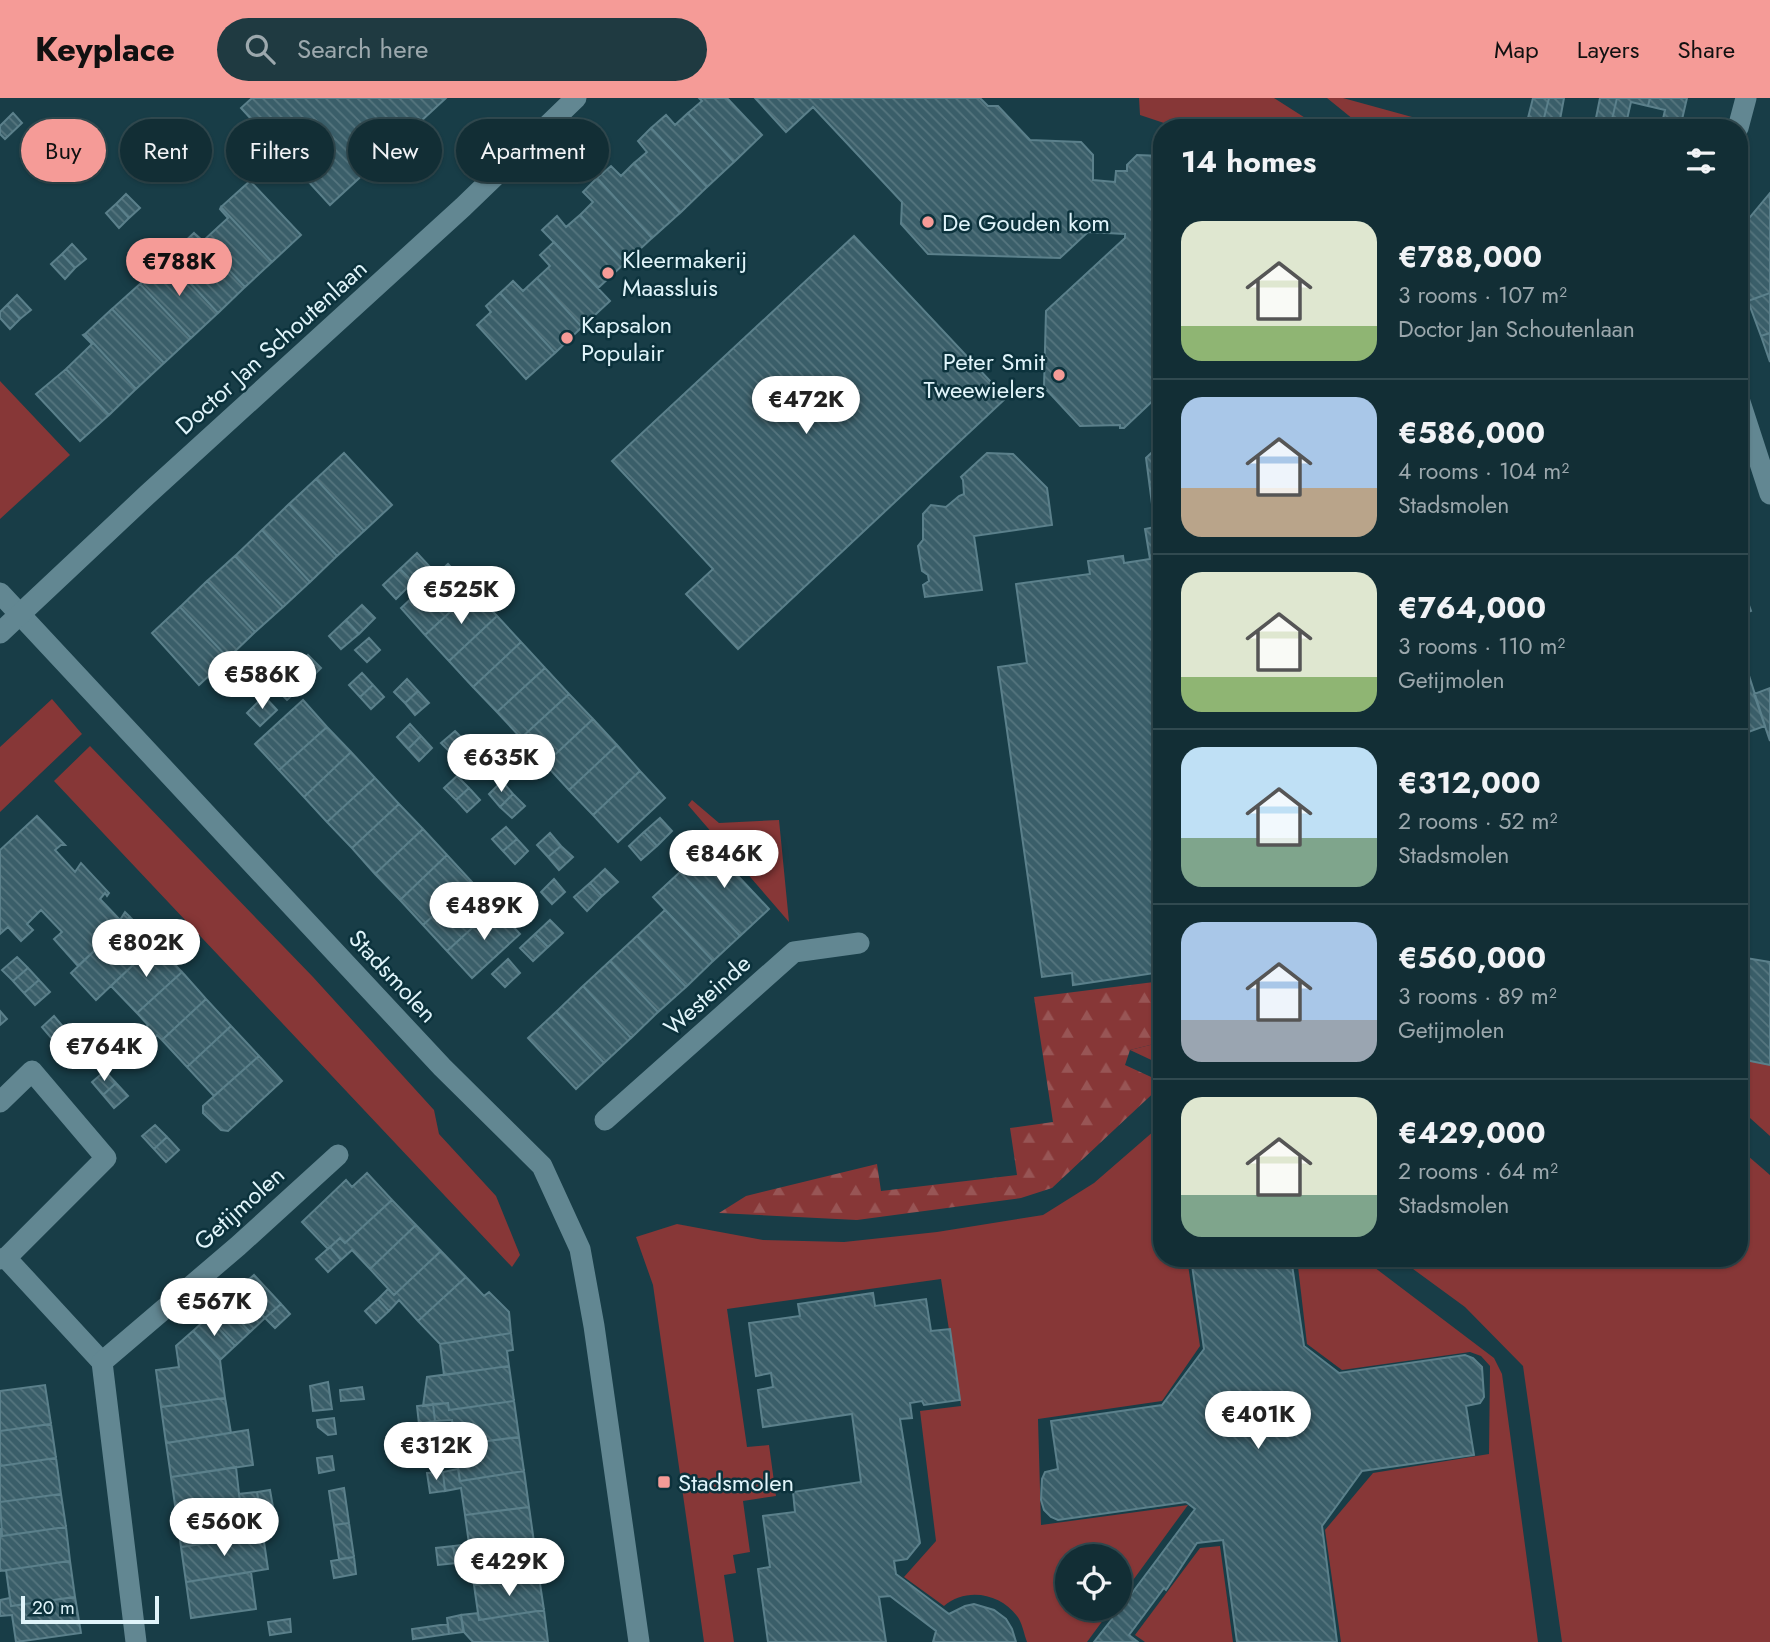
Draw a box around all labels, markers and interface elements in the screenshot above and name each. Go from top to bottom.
search box [217,18,707,81]
text: Keyplace [35,26,175,73]
icon: search [241,30,279,68]
text: Search here [297,30,428,68]
text: Map [1494,32,1539,67]
text: Layers [1577,32,1639,67]
text: Share [1677,32,1735,67]
chip: Buy [21,119,106,182]
chip: Rent [120,119,212,182]
chip: Filters [226,119,334,182]
chip: New [348,119,442,182]
chip: Apartment [456,119,609,182]
text: 14 homes [1181,140,1316,183]
icon: filters [1682,142,1720,180]
place label: De Gouden kom [942,205,1110,240]
marker: De Gouden kom [920,214,936,230]
text: €788,000 [1398,235,1542,278]
pin: €788K [130,238,228,298]
place label: Kleermakerij Maassluis [622,242,747,305]
text: €788K [142,244,216,278]
icon: home [1237,249,1321,333]
street label: Doctor Jan Schoutenlaan [167,251,375,443]
marker: Kleermakerij Maassluis [600,265,616,281]
text: 3 rooms · 107 m² [1398,278,1567,312]
place label: Kapsalon Populair [581,307,672,370]
text: Doctor Jan Schoutenlaan [1398,312,1635,346]
marker: Kapsalon Populair [559,330,575,346]
place label: Peter Smit Tweewielers [924,344,1045,407]
marker: Peter Smit Tweewielers [1051,367,1067,383]
pin: €472K [757,376,855,436]
text: €472K [768,382,844,416]
text: €586,000 [1398,411,1545,454]
icon: home [1237,425,1321,509]
text: 4 rooms · 104 m² [1398,454,1569,488]
text: Stadsmolen [1398,488,1509,522]
pin: €525K [412,566,510,626]
text: €525K [423,572,499,606]
text: €764,000 [1398,586,1546,629]
icon: home [1237,600,1321,684]
text: 3 rooms · 110 m² [1398,629,1565,663]
pin: €586K [213,652,311,711]
text: €586K [224,657,300,691]
text: Getijmolen [1398,663,1505,697]
pin: €635K [452,734,550,794]
text: €635K [463,740,539,774]
text: €312,000 [1398,761,1541,804]
icon: home [1237,775,1321,859]
text: 2 rooms · 52 m² [1398,804,1557,838]
pin: €846K [675,830,773,890]
text: €846K [685,836,763,870]
text: Stadsmolen [1398,838,1509,872]
pin: €489K [435,882,533,942]
text: €489K [445,888,523,922]
pin: €802K [97,920,195,979]
street label: Stadsmolen [341,922,445,1030]
text: €802K [108,925,184,959]
text: €560,000 [1398,936,1546,979]
street label: Westeinde [656,946,758,1044]
icon: home [1237,950,1321,1034]
text: 3 rooms · 89 m² [1398,979,1557,1013]
text: Getijmolen [1398,1013,1505,1047]
pin: €764K [55,1024,153,1083]
text: €764K [66,1029,142,1063]
text: €429,000 [1398,1111,1546,1154]
icon: home [1237,1125,1321,1209]
text: 2 rooms · 64 m² [1398,1154,1558,1188]
street label: Getijmolen [186,1158,292,1258]
text: Stadsmolen [1398,1188,1509,1222]
pin: €567K [165,1278,263,1338]
text: €567K [176,1284,252,1318]
pin: €401K [1209,1392,1307,1451]
text: €401K [1221,1397,1295,1431]
pin: €312K [387,1422,485,1482]
text: €312K [400,1428,472,1462]
place label: Stadsmolen [678,1465,794,1500]
marker: Stadsmolen [656,1474,672,1490]
pin: €560K [175,1498,273,1558]
text: €560K [186,1504,262,1538]
pin: €429K [460,1538,558,1598]
text: €429K [470,1544,548,1578]
map controls [1055,1544,1132,1621]
button: locate [1055,1544,1132,1621]
scale bar [21,1593,159,1625]
text: 20 m [32,1594,75,1621]

